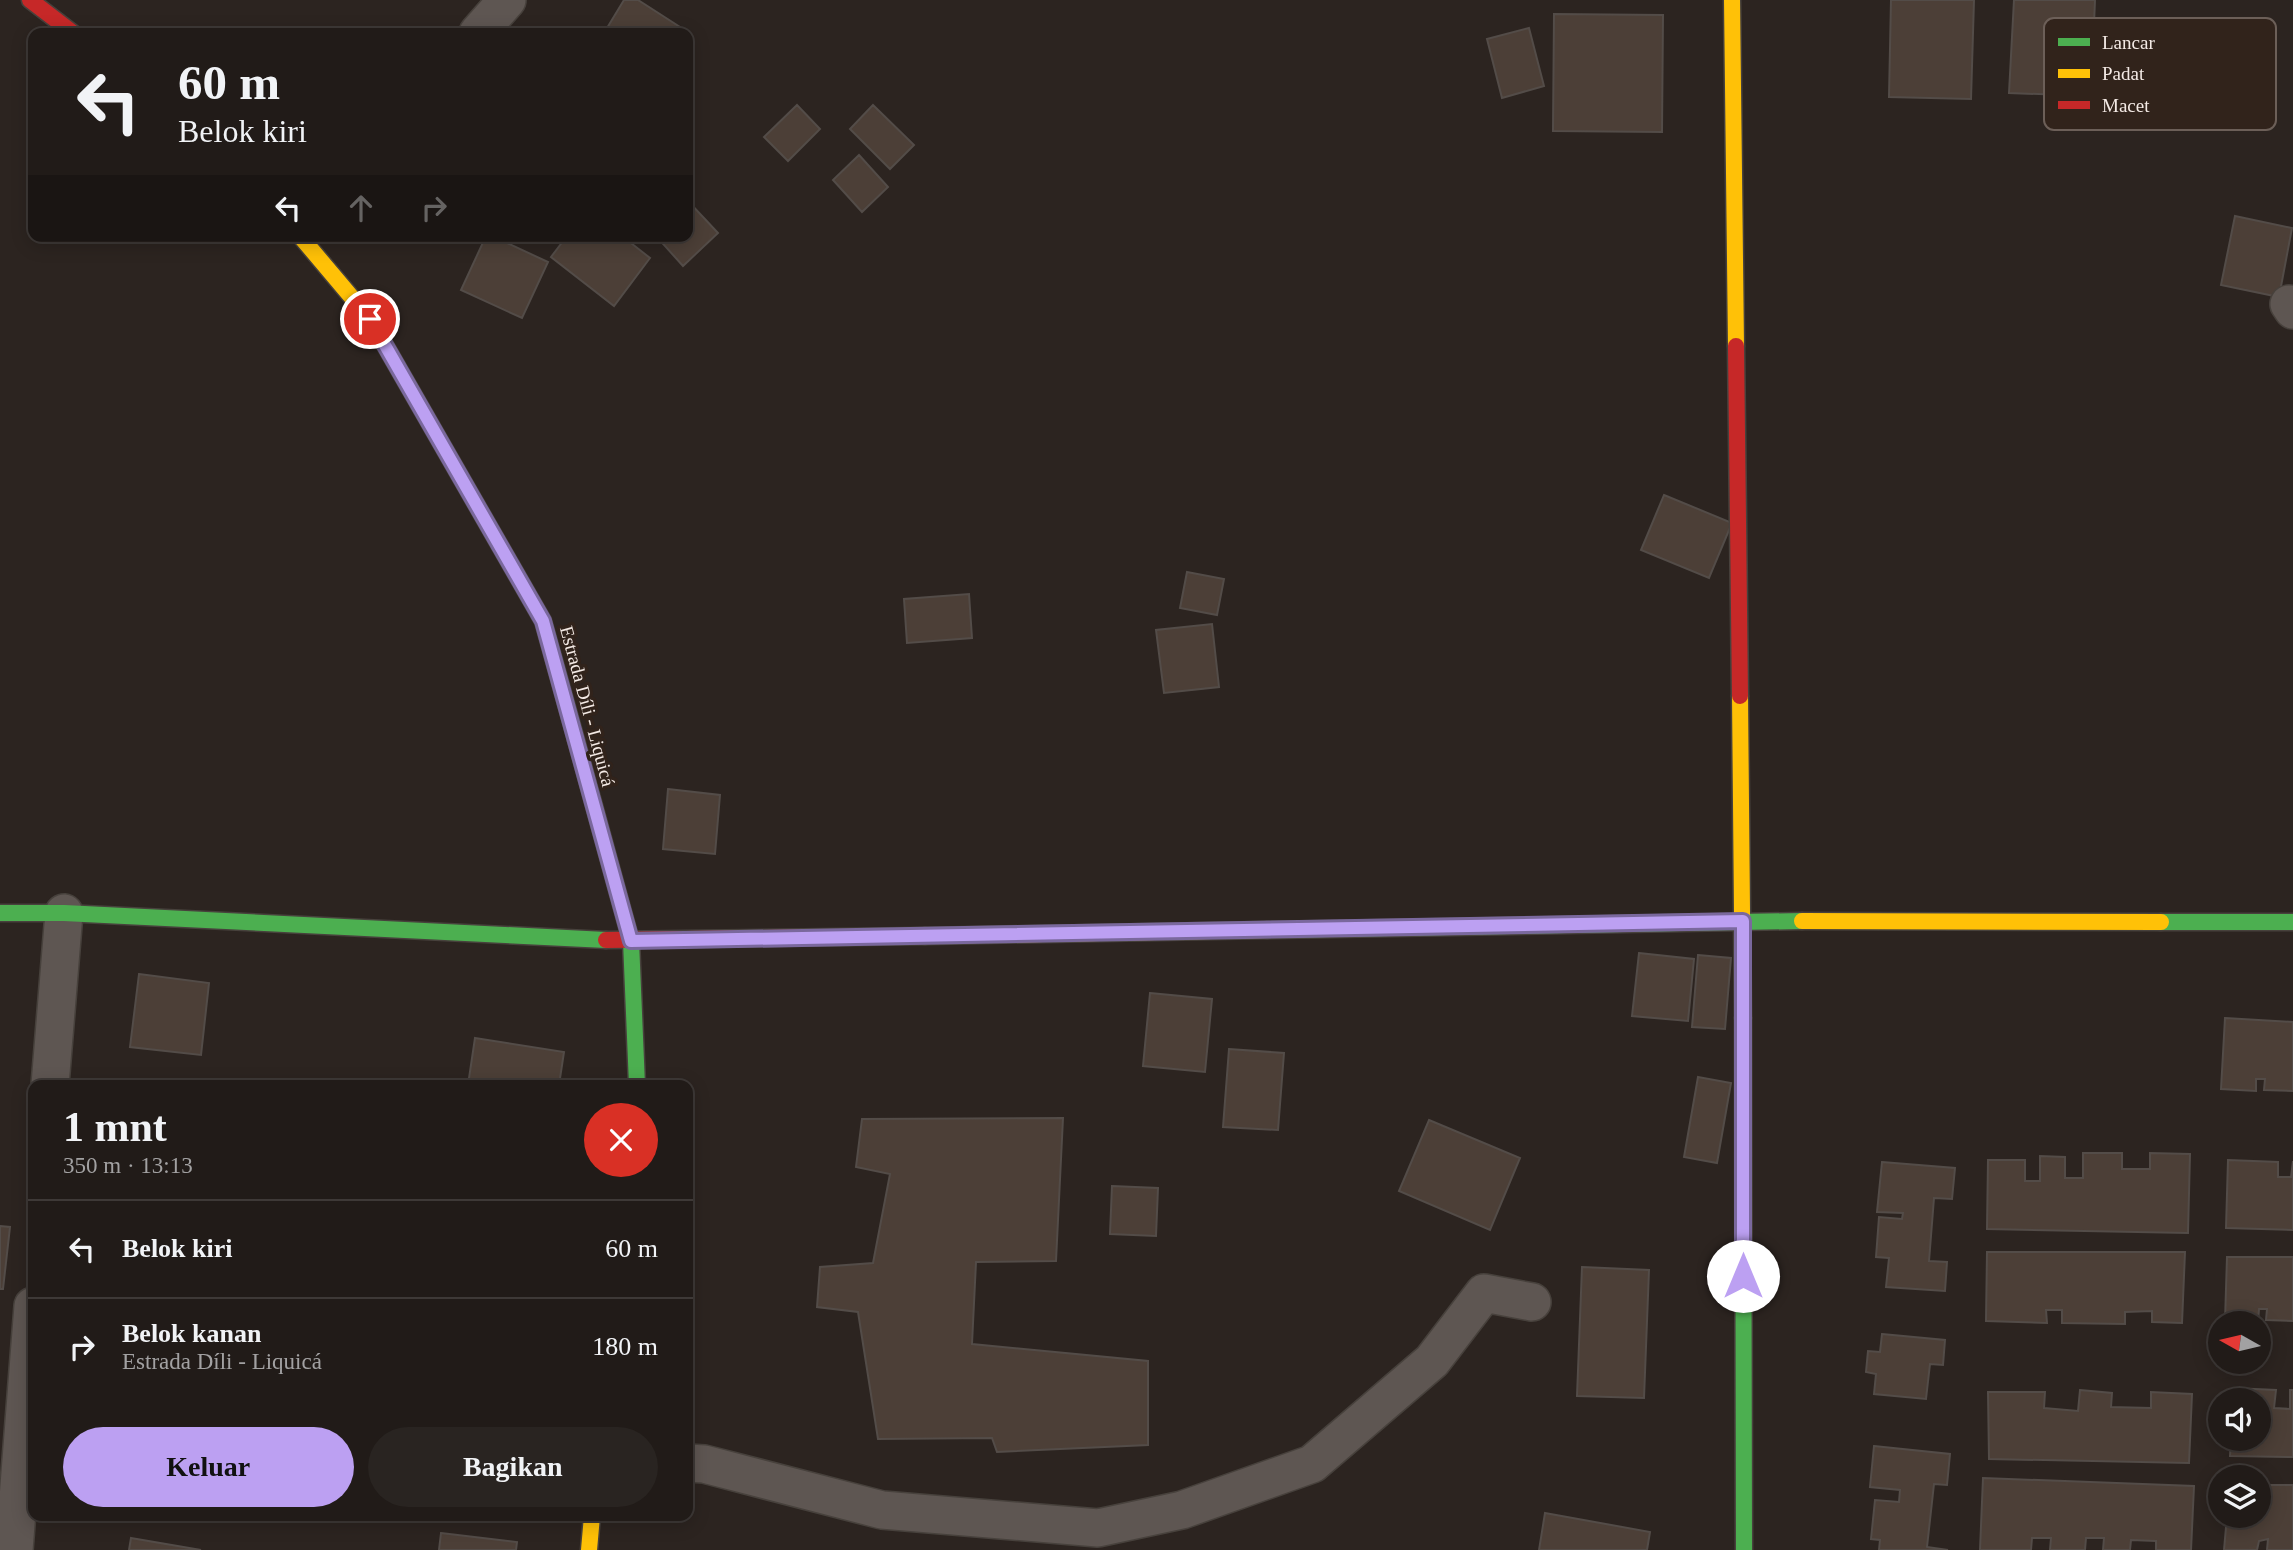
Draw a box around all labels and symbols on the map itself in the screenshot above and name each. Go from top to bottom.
legend [2044,18,2276,130]
text: Lancar [2102,32,2155,53]
text: Padat [2102,63,2145,84]
text: Macet [2102,95,2150,116]
pin [340,289,400,349]
street label: Estrada Díli - Liquicá [556,624,619,789]
position arrow [1706,1239,1780,1313]
north arrow [2208,1311,2272,1374]

